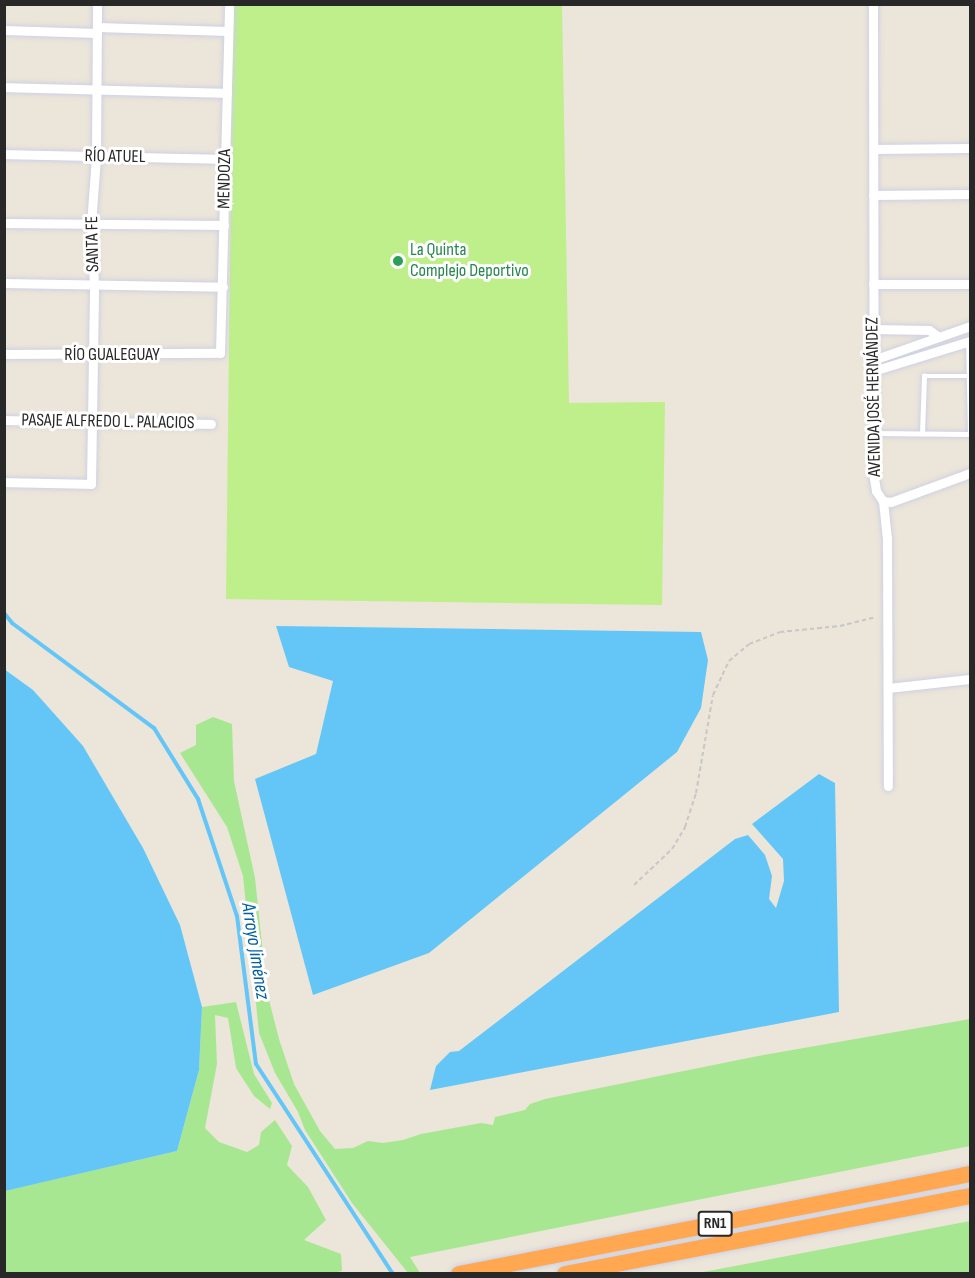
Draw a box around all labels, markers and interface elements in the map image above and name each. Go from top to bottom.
street label: RÍO ATUEL [84,146,146,168]
street label: MENDOZA [214,149,236,209]
street label: SANTA FE [82,216,104,272]
place label: La Quinta Complejo Deportivo [410,240,529,282]
marker: La Quinta Complejo Deportivo [391,254,405,268]
street label: AVENIDA JOSÉ HERNÁNDEZ [862,317,886,477]
street label: RÍO GUALEGUAY [64,344,160,366]
street label: PASAJE ALFREDO L. PALACIOS [21,410,195,434]
water label: Arroyo Jiménez [236,901,274,1001]
road number: RN1 [697,1211,733,1237]

